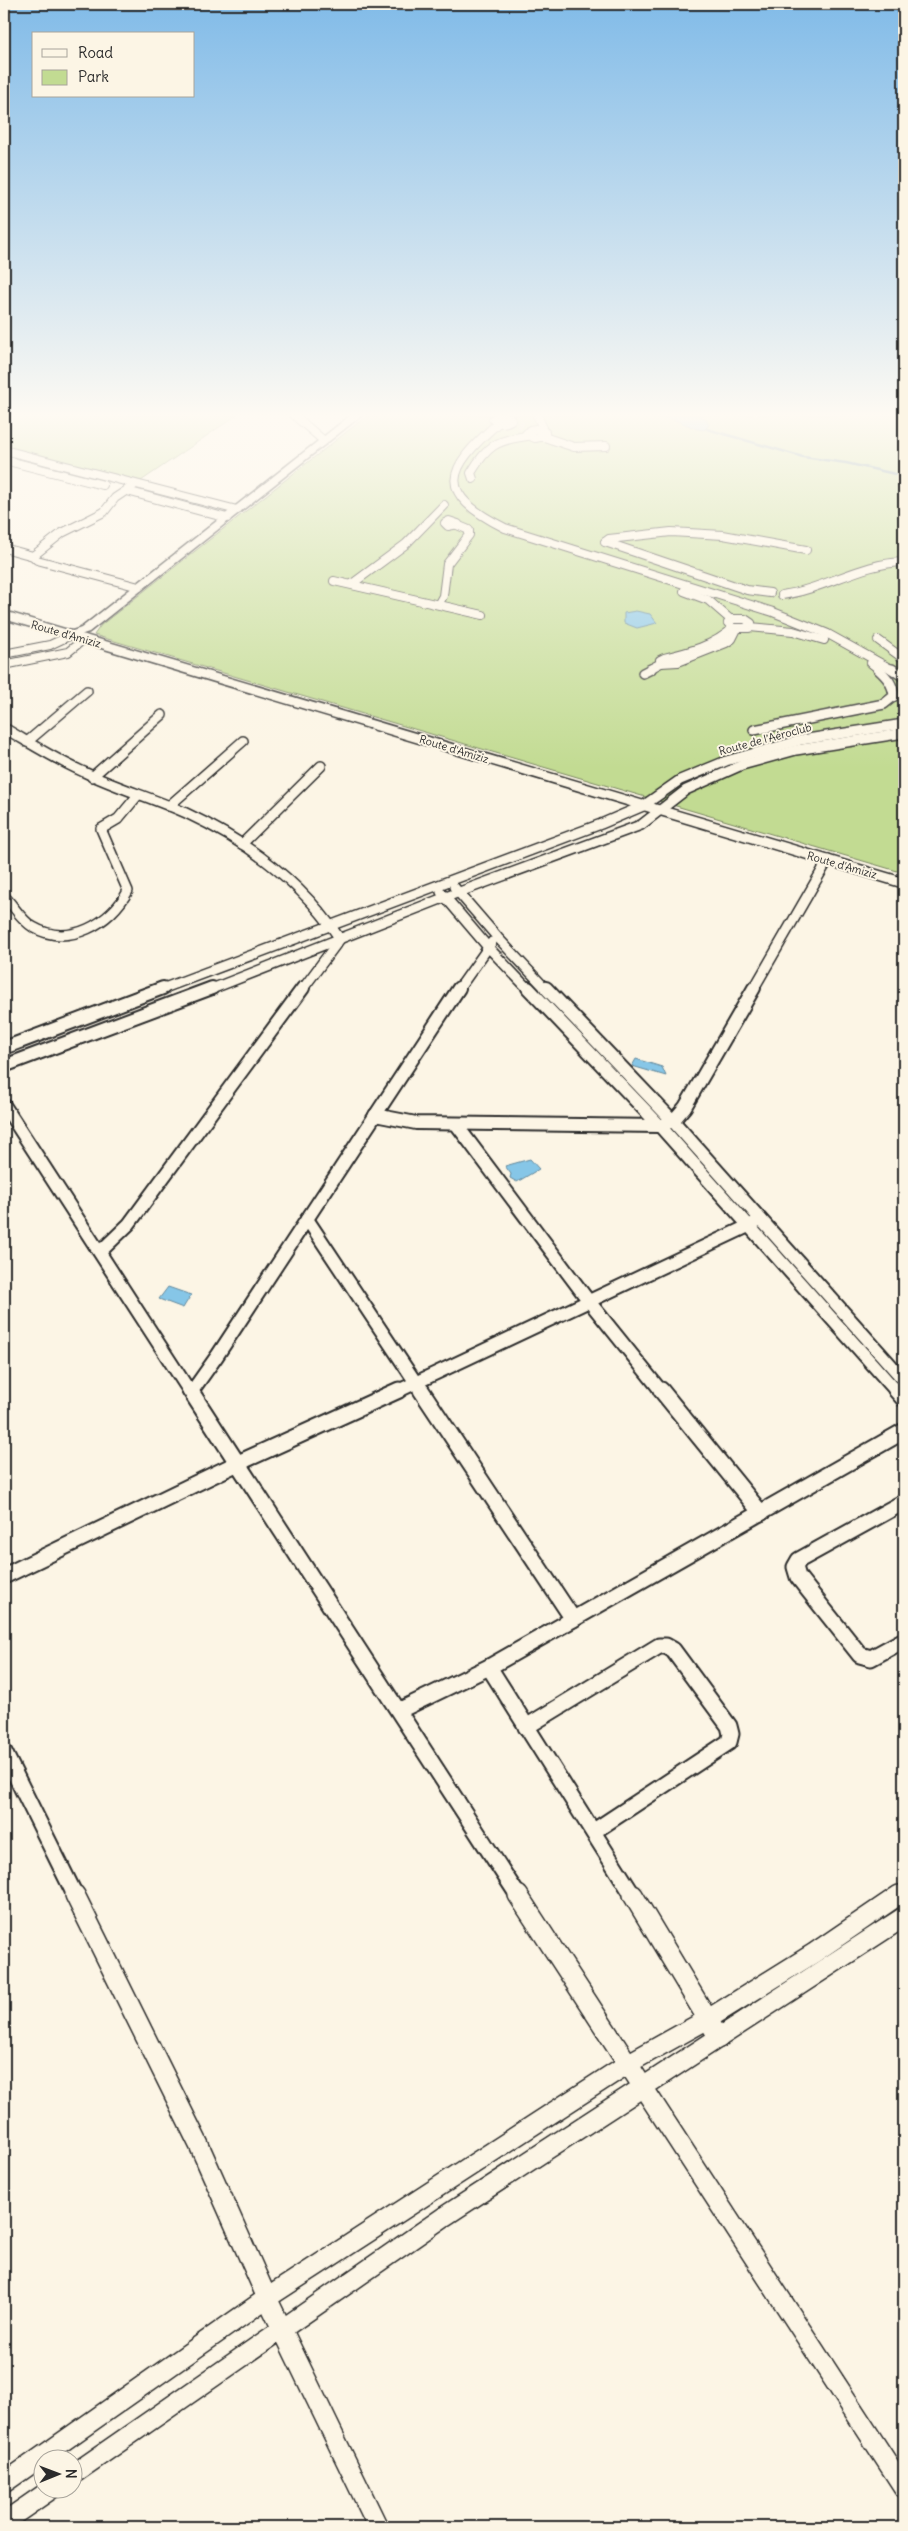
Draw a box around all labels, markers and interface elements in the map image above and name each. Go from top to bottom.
legend [32,32,195,98]
text: Road [78,43,113,62]
text: Park [78,67,109,86]
street label: Route d'Amiziz [29,617,103,651]
street label: Route de l’Aéroclub [717,720,813,758]
street label: Route d'Amiziz [418,732,490,766]
street label: Route d'Amiziz [805,848,879,882]
north arrow [32,2448,82,2498]
text: N [62,2469,80,2479]

